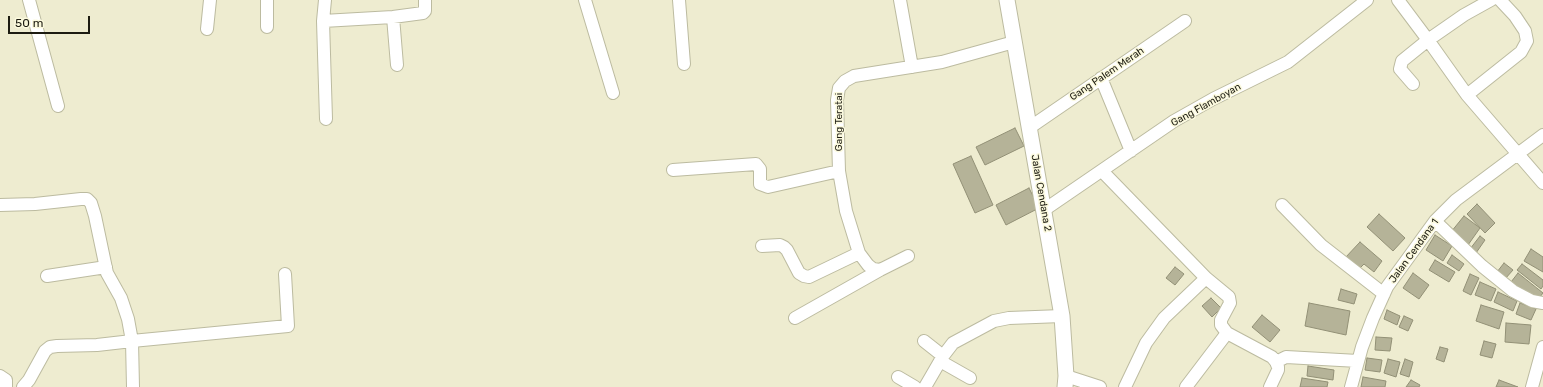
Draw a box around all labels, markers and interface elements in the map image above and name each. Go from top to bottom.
scale bar [10,8,92,34]
text: 50 m [15,16,43,30]
street label: Gang Palem Merah [1068,45,1146,103]
street label: Gang Flamboyan [1169,81,1243,129]
street label: Gang Teratai [833,93,845,151]
street label: Jalan Cendana 2 [1028,154,1054,232]
street label: Jalan Cendana 1 [1387,217,1441,285]

